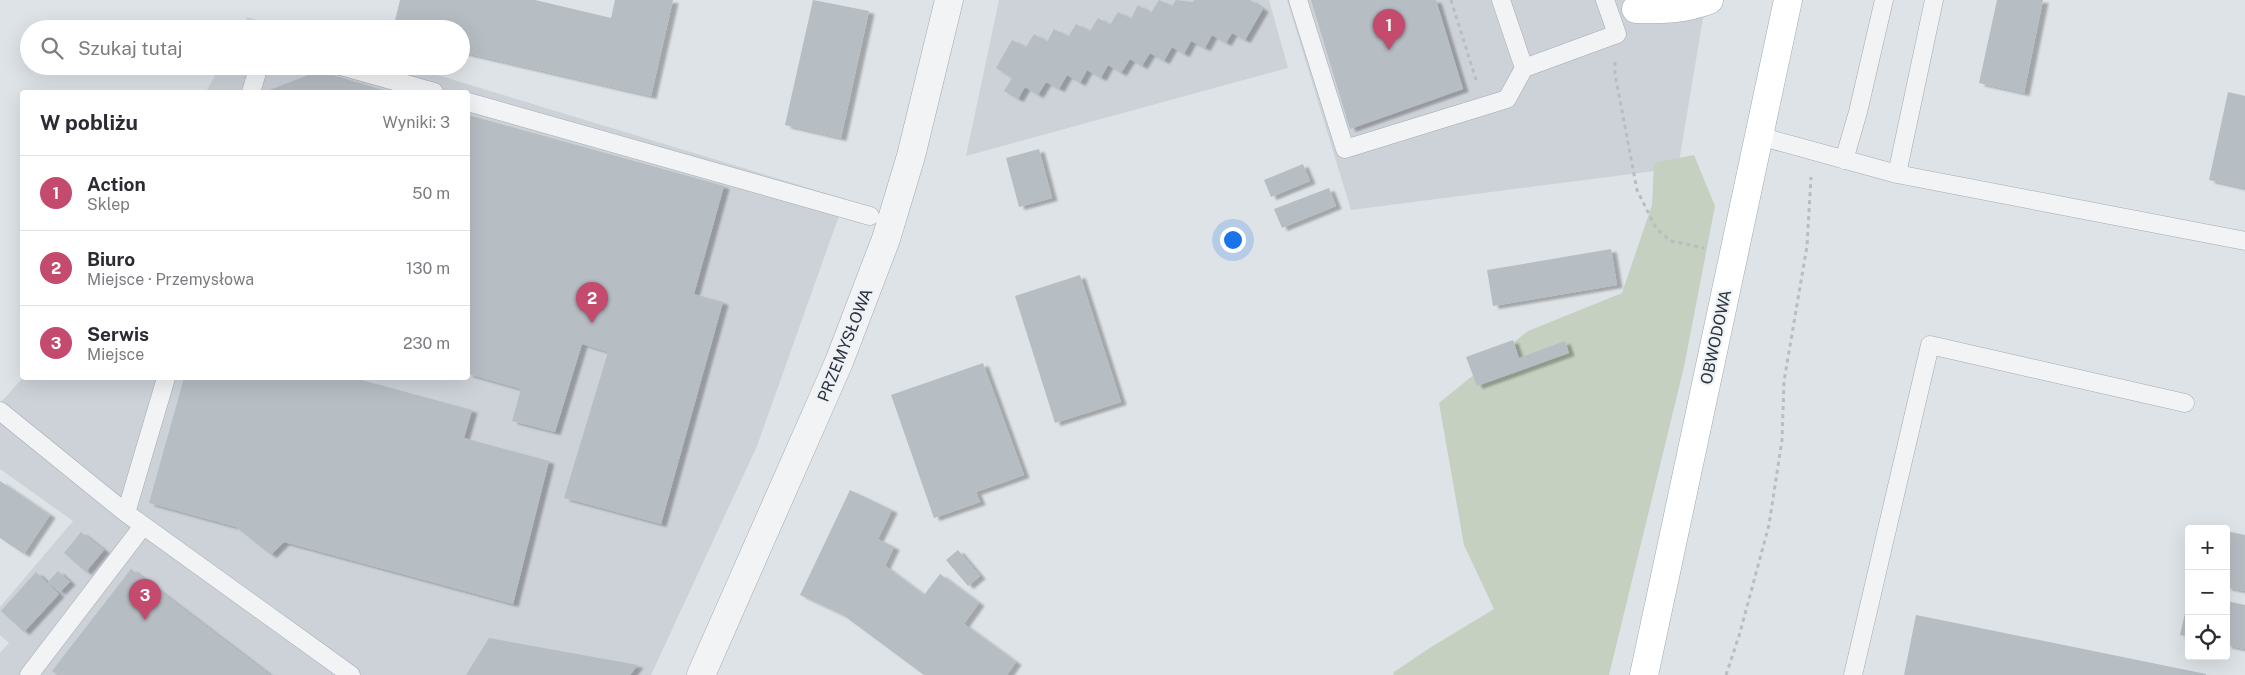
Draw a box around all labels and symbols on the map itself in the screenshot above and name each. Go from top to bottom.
pin: 1 [1373,9,1405,50]
your location [1220,227,1246,253]
pin: 2 [576,282,608,323]
street label: PRZEMYSŁOWA [814,286,876,404]
street label: OBWODOWA [1697,288,1735,386]
pin: 3 [129,579,161,620]

